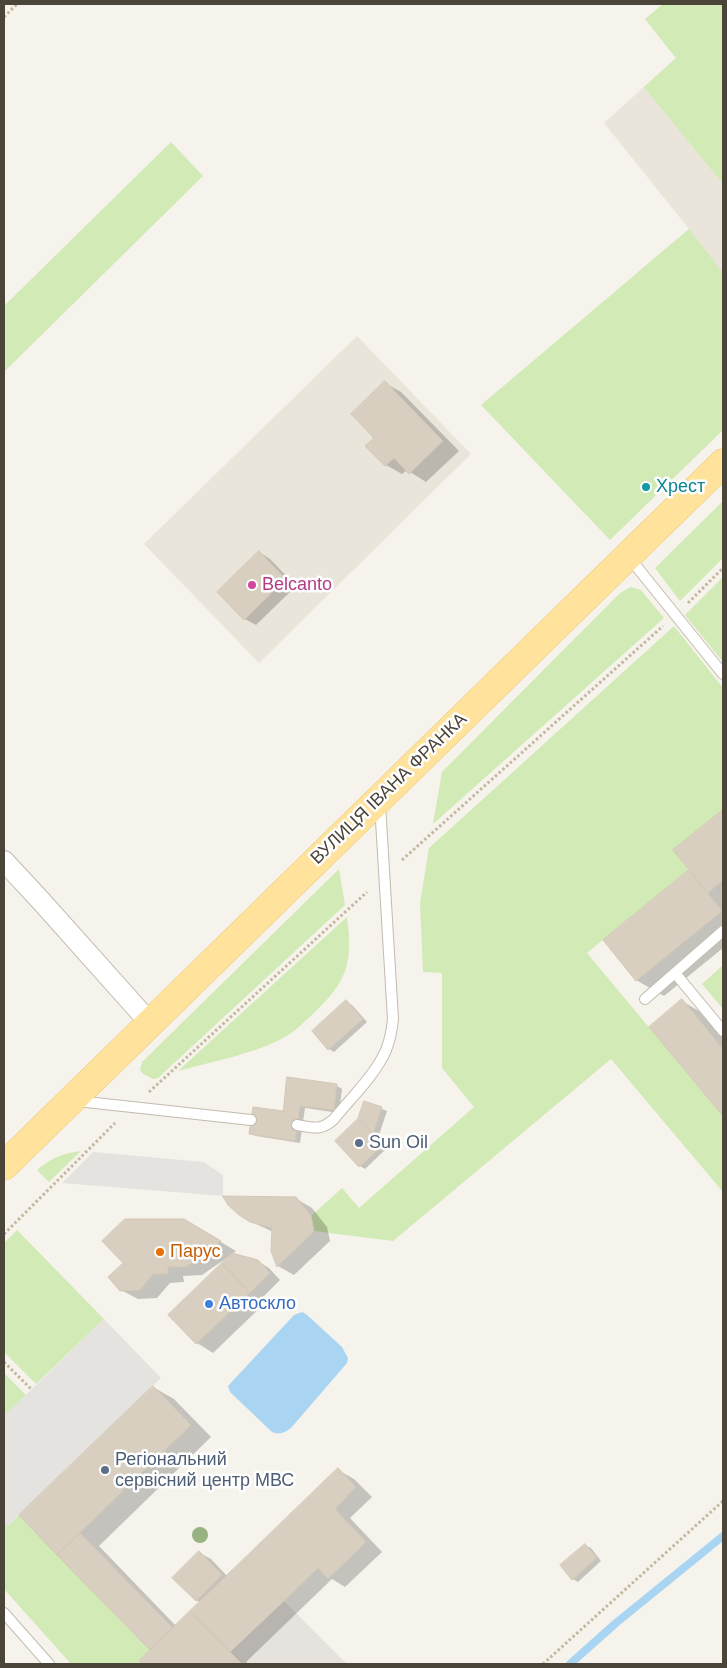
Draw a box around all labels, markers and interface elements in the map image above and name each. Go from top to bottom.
place label: Хрест [656,476,705,498]
marker: Хрест [640,481,652,493]
place label: Belcanto [262,574,332,596]
marker: Belcanto [246,579,258,591]
street label: ВУЛИЦЯ ІВАНА ФРАНКА [306,709,472,869]
place label: Sun Oil [369,1132,428,1154]
marker: Sun Oil [353,1137,365,1149]
place label: Парус [170,1241,221,1263]
marker: Парус [154,1246,166,1258]
place label: Автоскло [219,1293,296,1315]
marker: Автоскло [203,1298,215,1310]
place label: Регіональний сервісний центр МВС [115,1449,294,1492]
marker: Регіональний сервісний центр МВС [99,1464,111,1476]

